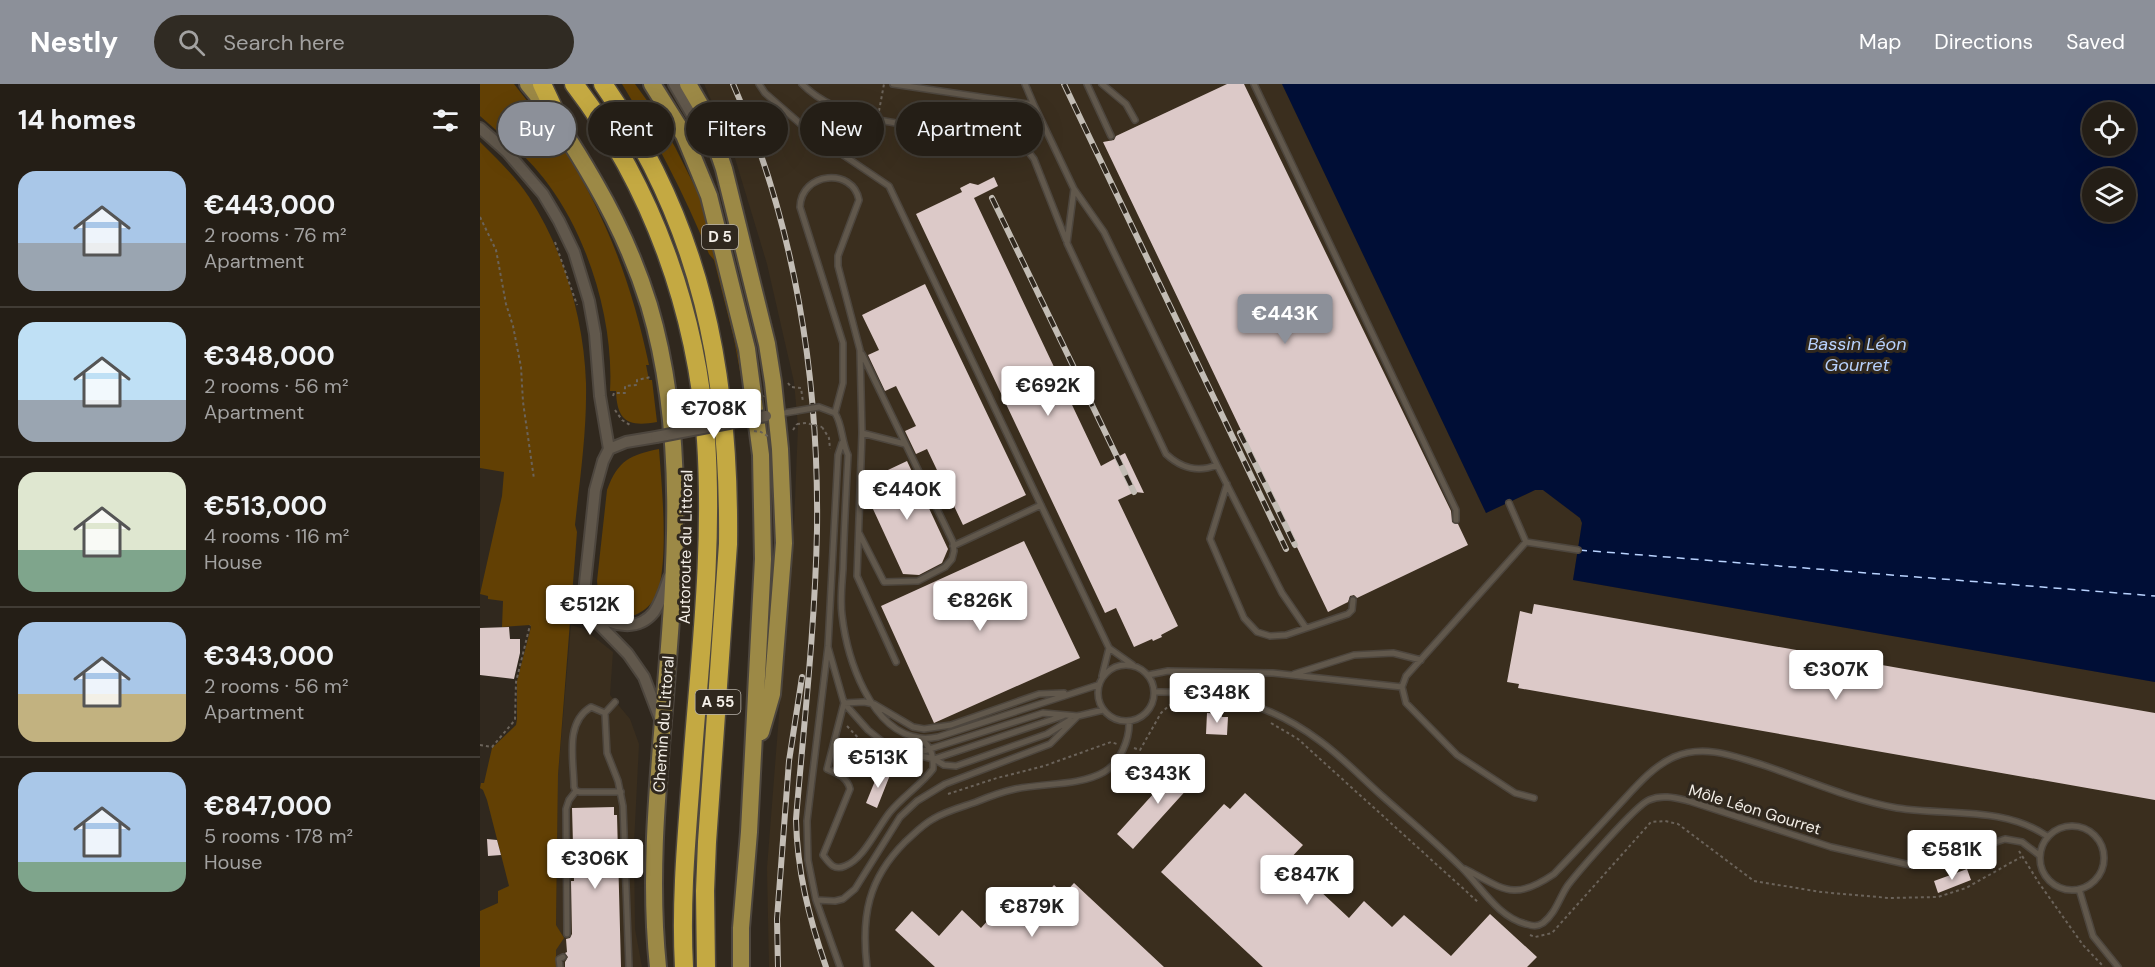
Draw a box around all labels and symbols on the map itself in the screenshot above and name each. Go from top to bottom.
road number: D 5 [702,225,738,249]
pin: €443K [1243,294,1327,345]
water label: Bassin Léon Gourret [1807,332,1907,377]
pin: €692K [1006,366,1090,417]
pin: €708K [672,389,756,440]
street label: Autoroute du Littoral [674,470,697,624]
pin: €440K [865,470,949,521]
pin: €826K [938,581,1022,632]
pin: €512K [548,585,632,636]
pin: €307K [1794,650,1878,701]
street label: Chemin du Littoral [648,655,679,793]
pin: €348K [1175,673,1259,724]
road number: A 55 [696,690,740,714]
pin: €513K [836,738,920,789]
pin: €343K [1116,754,1200,805]
street label: Môle Léon Gourret [1686,779,1824,840]
pin: €581K [1910,830,1994,881]
pin: €306K [553,839,637,890]
pin: €847K [1265,855,1349,906]
pin: €879K [990,887,1074,938]

